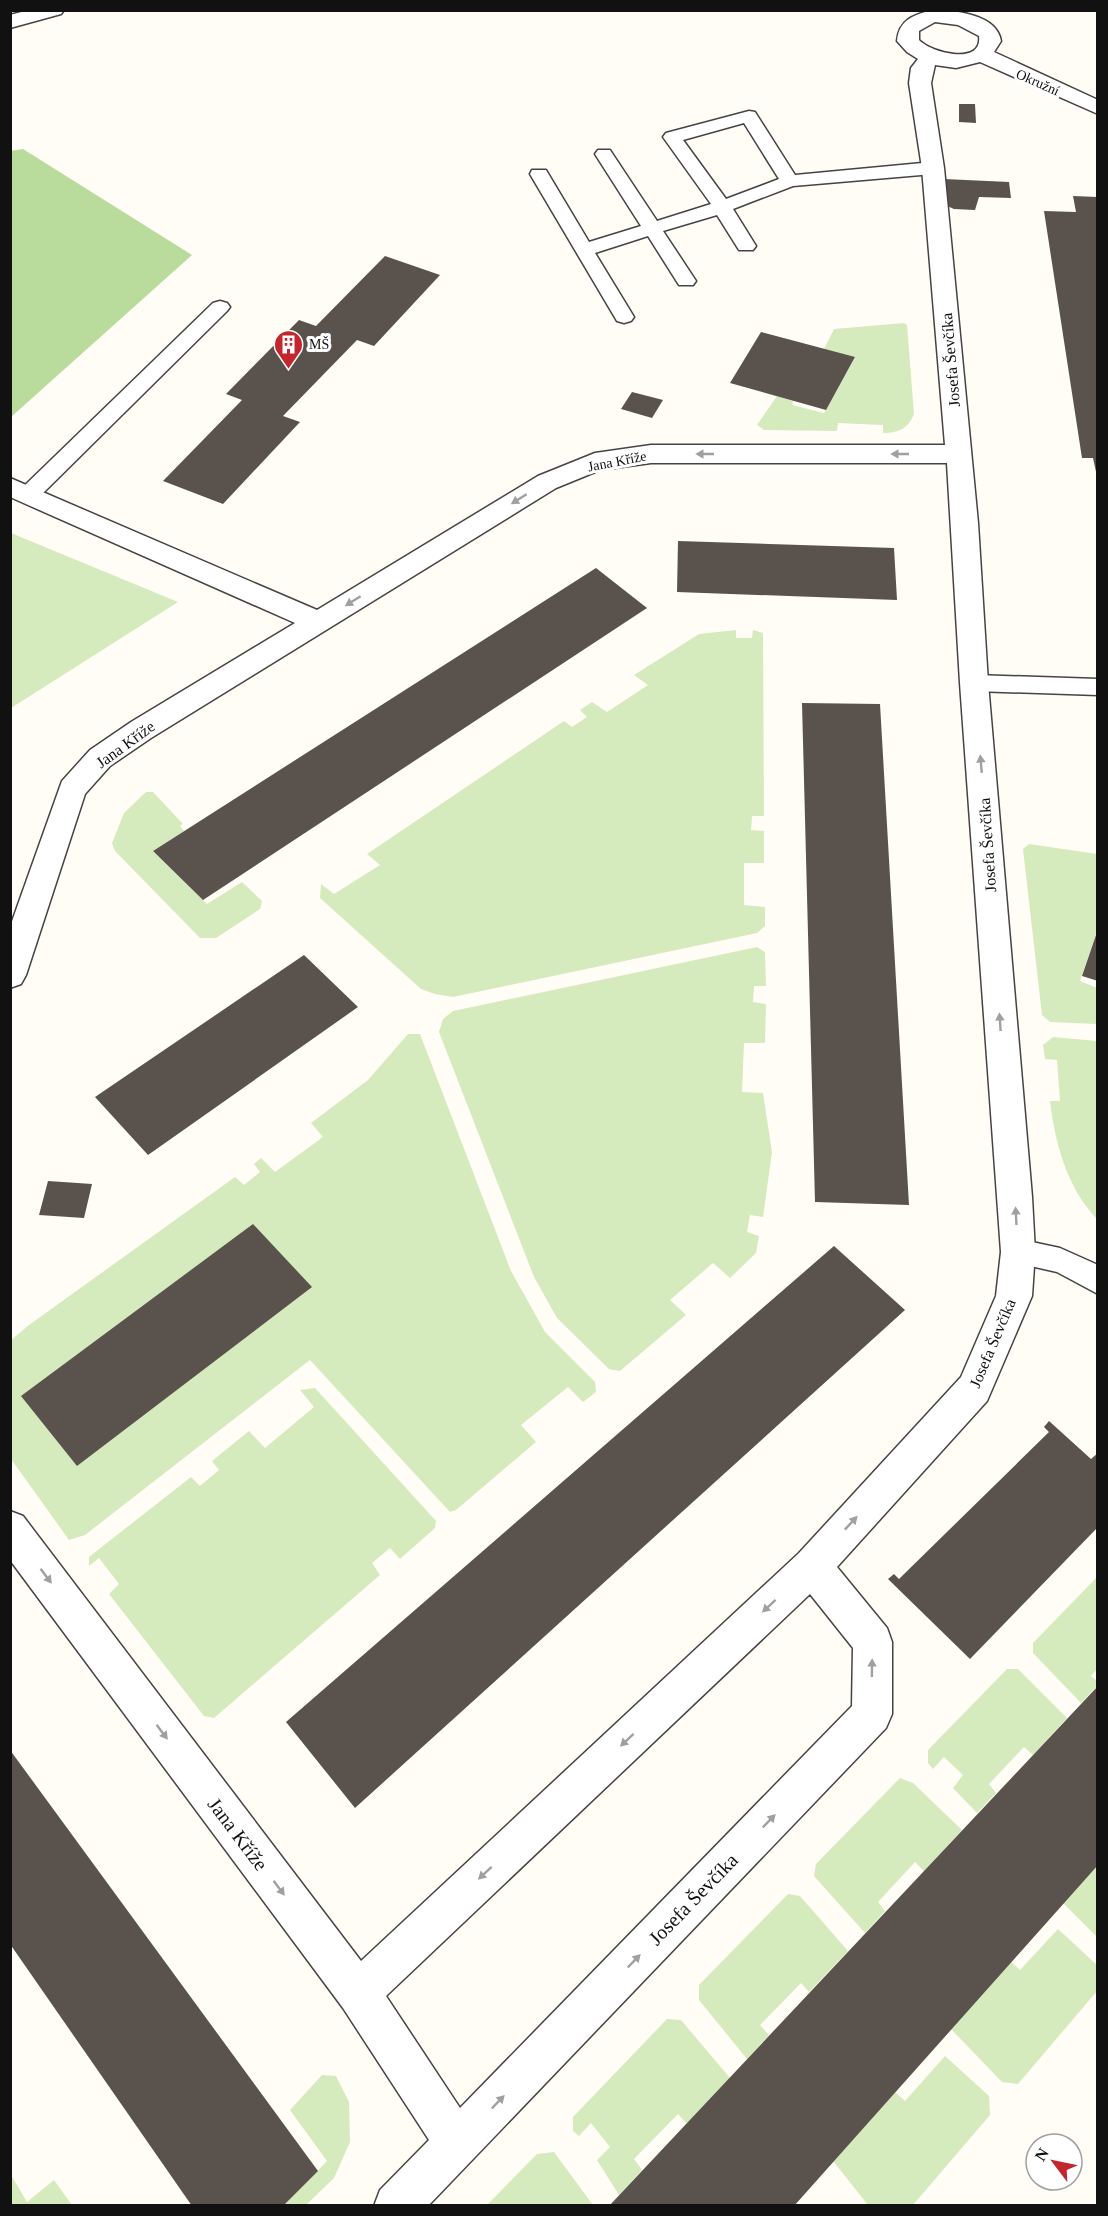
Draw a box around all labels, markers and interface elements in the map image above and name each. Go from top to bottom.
street label: Okružní [1014,66,1062,99]
street label: Josefa Ševčíka [937,312,963,408]
building icon: MŠ [272,328,304,370]
place label: MŠ [309,336,329,352]
street label: Jana Kříže [586,448,648,475]
one-way arrow [695,449,714,459]
one-way arrow [890,449,909,459]
one-way arrow [511,494,527,505]
one-way arrow [345,595,361,606]
street label: Jana Kříže [93,718,158,771]
one-way arrow [976,755,986,774]
street label: Josefa Ševčíka [975,797,999,893]
one-way arrow [995,1012,1004,1031]
one-way arrow [1011,1206,1020,1225]
street label: Josefa Ševčíka [965,1296,1019,1390]
one-way arrow [844,1516,857,1531]
one-way arrow [39,1569,51,1584]
one-way arrow [762,1599,777,1613]
one-way arrow [867,1658,877,1677]
one-way arrow [156,1725,168,1740]
one-way arrow [621,1732,635,1746]
street label: Jana Kříže [204,1793,272,1875]
one-way arrow [762,1814,775,1829]
street label: Josefa Ševčíka [643,1848,742,1949]
one-way arrow [478,1866,493,1879]
one-way arrow [273,1881,285,1896]
one-way arrow [626,1955,640,1969]
one-way arrow [491,2094,505,2109]
north arrow [1024,2132,1084,2192]
text: N [1031,2145,1052,2164]

